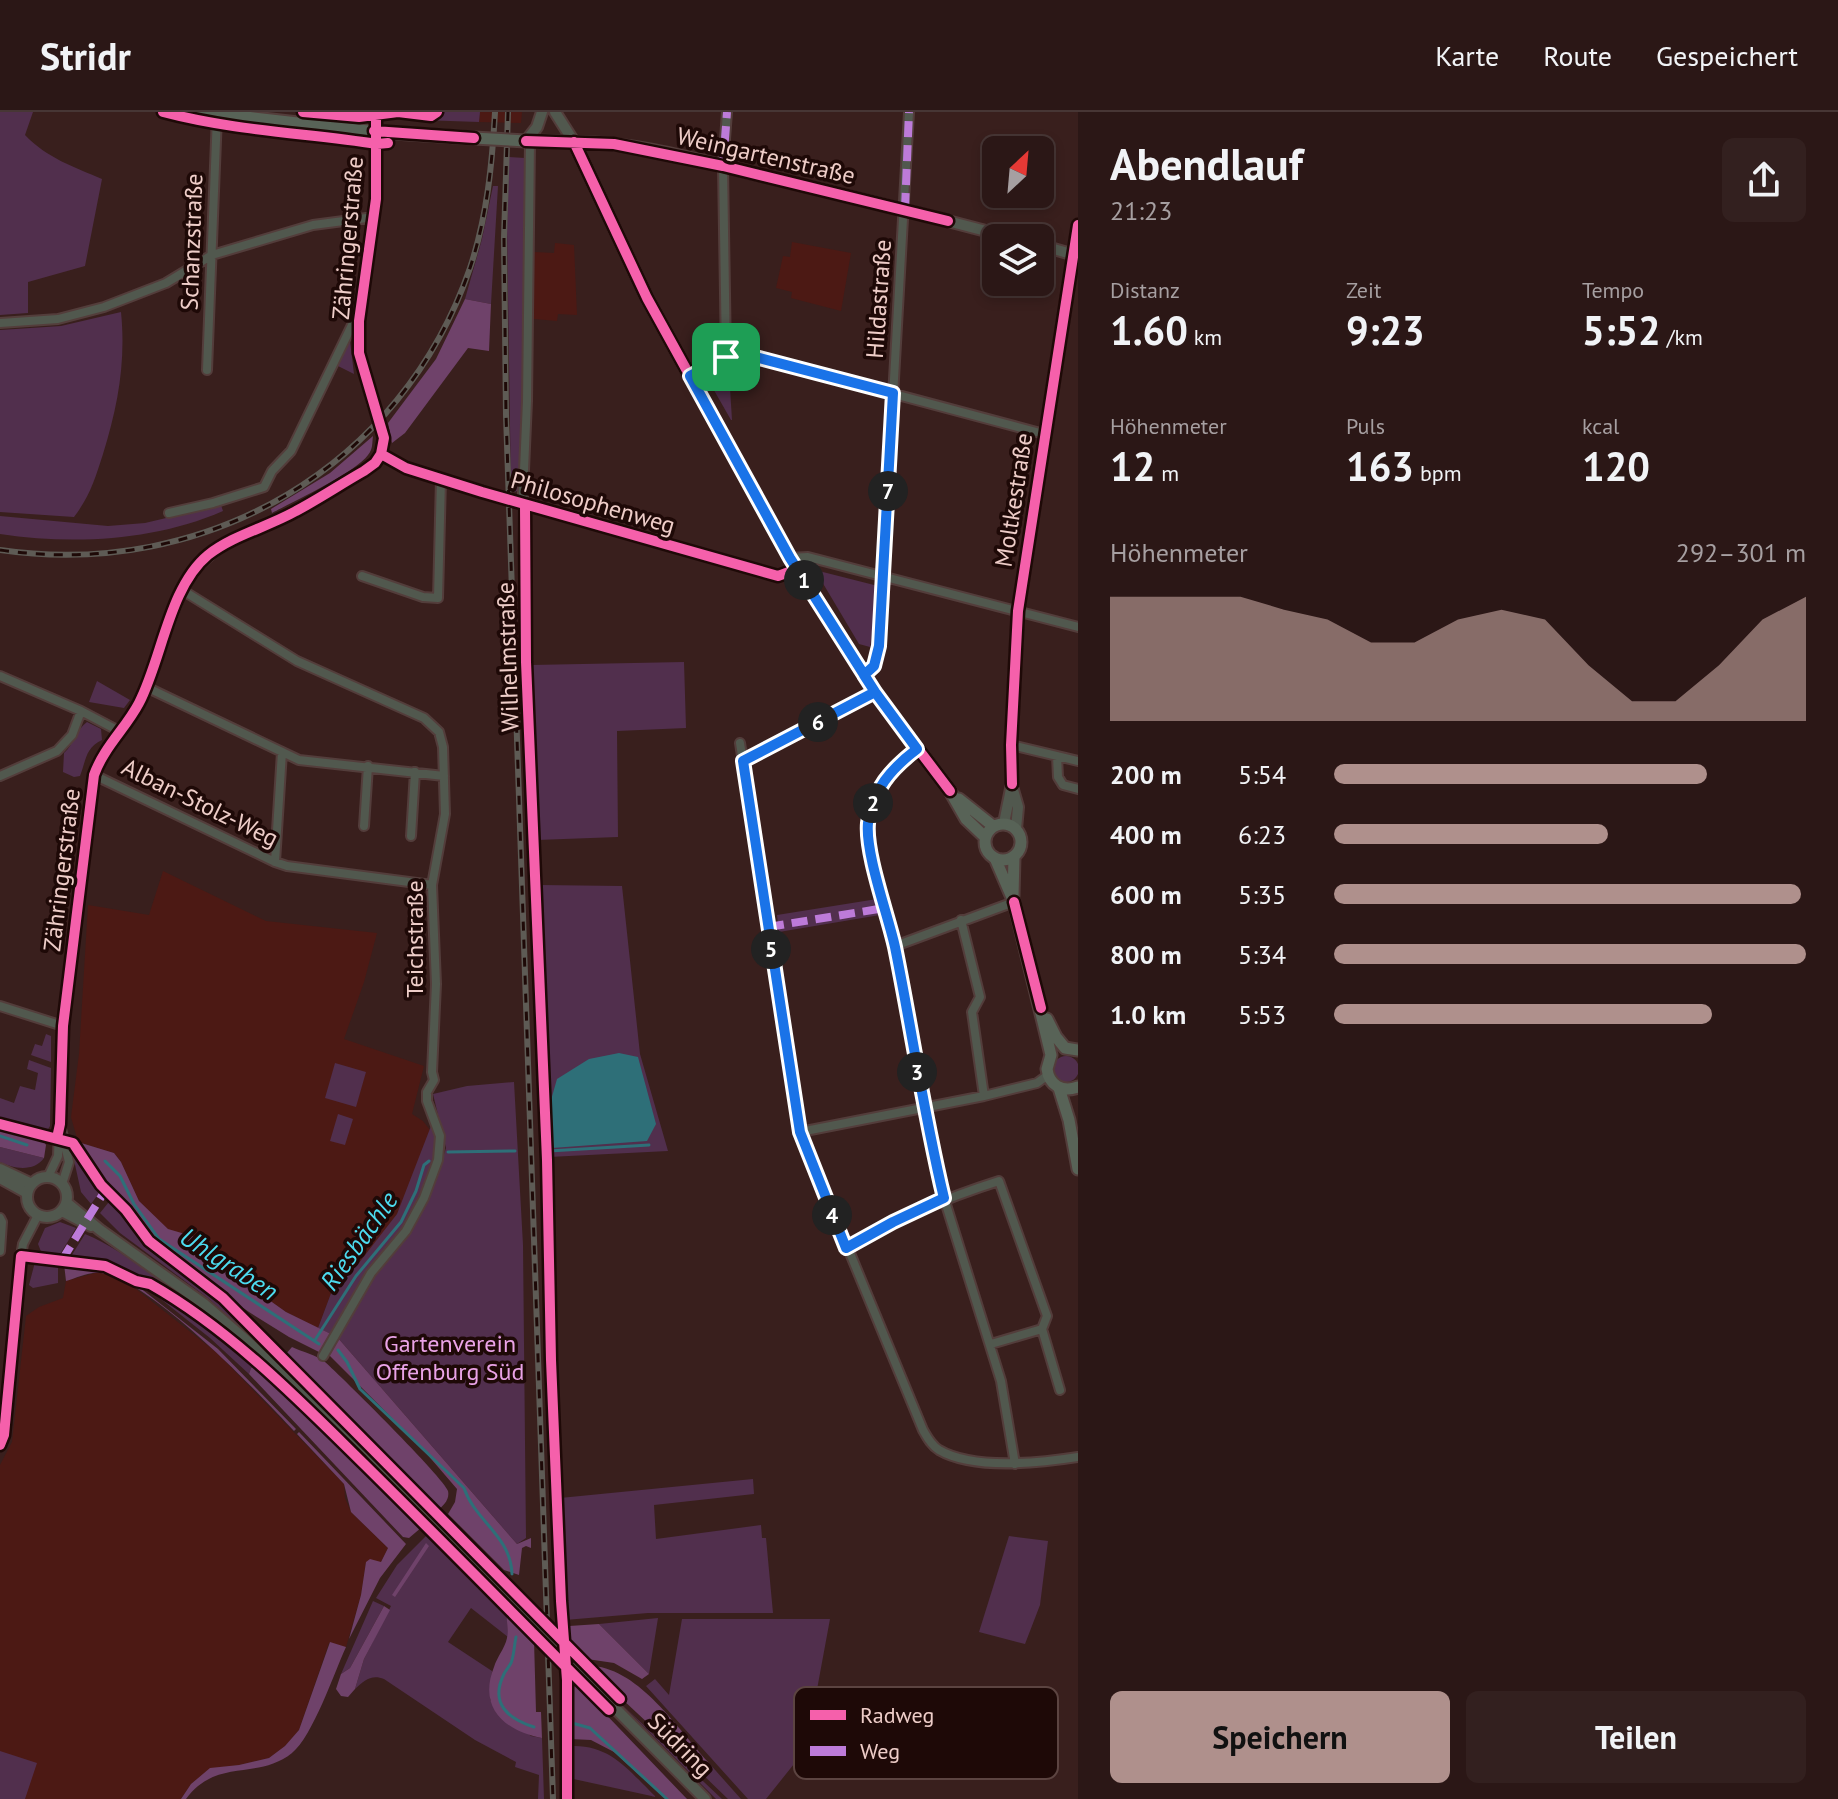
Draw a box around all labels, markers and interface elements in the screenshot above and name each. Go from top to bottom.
text: Stridr [40,31,131,80]
text: Karte [1435,37,1499,74]
text: Route [1543,37,1612,74]
text: Gespeichert [1656,37,1798,74]
street label: Weingartenstraße [674,120,858,191]
text: Abendlauf [1110,135,1303,192]
north arrow [982,136,1054,208]
map controls [982,136,1054,296]
button: share [1722,138,1806,222]
street label: Zähringerstraße [325,155,370,321]
street label: Schanzstraße [174,173,209,311]
text: 21:23 [1110,194,1172,227]
button: layers [982,224,1054,296]
street label: Hildastraße [859,238,898,359]
text: Distanz [1110,276,1180,304]
text: Zeit [1346,276,1381,304]
text: Tempo [1582,276,1644,304]
text: 1.60 [1110,304,1188,356]
text: 9:23 [1346,304,1425,356]
text: 5:52 [1582,304,1661,356]
pin [692,323,760,391]
text: km [1188,323,1222,351]
text: /km [1661,323,1703,351]
icon: arrive [704,335,748,379]
text: Höhenmeter [1110,412,1227,440]
text: Puls [1346,412,1385,440]
text: kcal [1582,412,1620,440]
street label: Moltkestraße [988,431,1039,569]
text: 12 [1110,440,1155,492]
text: 163 [1346,440,1414,492]
text: 120 [1582,440,1650,492]
text: m [1155,459,1179,487]
text: bpm [1414,459,1462,487]
street label: Philosophenweg [507,464,679,541]
pin: 7 [868,471,908,511]
text: 7 [882,477,894,505]
text: Höhenmeter [1110,536,1248,569]
text: 292–301 m [1676,536,1806,569]
pin: 1 [784,560,824,600]
text: 1 [798,566,810,594]
street label: Wilhelmstraße [489,582,526,732]
pin: 6 [798,702,838,742]
text: 6 [812,708,824,736]
street label: Alban-Stolz-Weg [117,751,284,854]
text: 200 m [1110,758,1182,791]
text: 5:54 [1238,758,1286,791]
pin: 2 [853,783,893,823]
street label: Zähringerstraße [36,787,87,953]
text: 2 [867,789,879,817]
text: 400 m [1110,818,1182,851]
text: 6:23 [1238,818,1286,851]
text: 600 m [1110,878,1182,911]
text: 5:35 [1238,878,1286,911]
street label: Teichstraße [399,880,430,998]
pin: 5 [751,929,791,969]
text: 5 [765,935,777,963]
text: 800 m [1110,938,1182,971]
text: 5:34 [1238,938,1286,971]
text: 1.0 km [1110,998,1186,1031]
text: 5:53 [1238,998,1286,1031]
pin: 3 [897,1052,937,1092]
text: 3 [911,1058,923,1086]
water label: Riesbächle [313,1185,405,1297]
pin: 4 [812,1195,852,1235]
text: 4 [826,1201,838,1229]
water label: Uhlgraben [174,1220,285,1307]
park label: Gartenverein Offenburg Süd [376,1328,524,1387]
legend [794,1687,1058,1779]
button: Speichern [1110,1691,1450,1783]
button: Teilen [1466,1691,1806,1783]
text: Radweg [860,1701,934,1729]
street label: Südring [641,1706,719,1784]
text: Weg [860,1737,900,1765]

